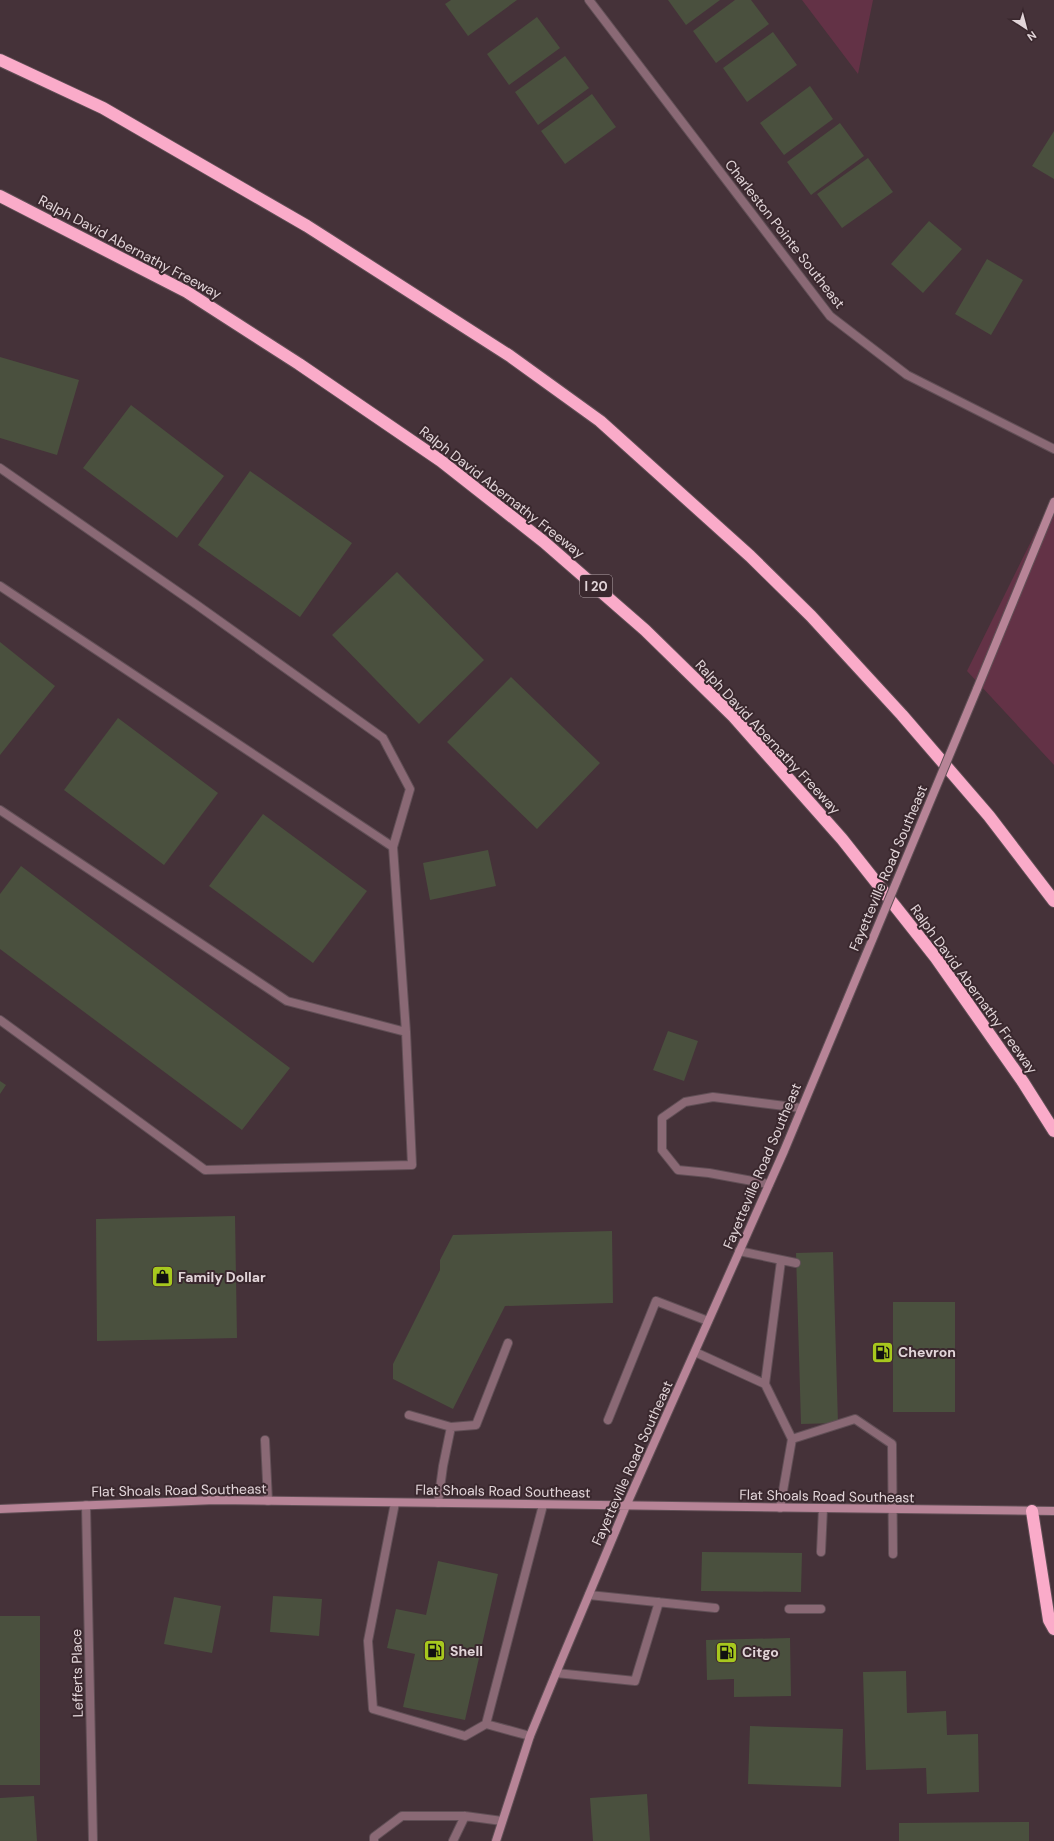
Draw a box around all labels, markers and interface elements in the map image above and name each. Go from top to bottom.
north arrow [1006,8,1046,48]
text: N [1025,28,1039,44]
street label: Charleston Pointe Southeast [721,156,849,312]
street label: Ralph David Abernathy Freeway [35,191,225,303]
street label: Ralph David Abernathy Freeway [416,422,588,562]
road number: I 20 [580,575,612,597]
street label: Ralph David Abernathy Freeway [692,656,845,818]
street label: Fayetteville Road Southeast [845,782,931,954]
street label: Ralph David Abernathy Freeway [907,901,1042,1077]
street label: Fayetteville Road Southeast [719,1080,805,1252]
shop icon: Family Dollar [149,1264,175,1290]
place label: Family Dollar [178,1268,266,1286]
fuel station icon: Chevron [869,1339,895,1365]
place label: Chevron [898,1343,956,1361]
street label: Fayetteville Road Southeast [587,1378,677,1548]
street label: Flat Shoals Road Southeast [91,1479,267,1501]
street label: Flat Shoals Road Southeast [415,1480,591,1502]
street label: Flat Shoals Road Southeast [739,1485,915,1507]
street label: Lefferts Place [67,1629,87,1717]
fuel station icon: Shell [421,1638,447,1664]
fuel station icon: Citgo [713,1639,739,1665]
place label: Shell [450,1642,483,1660]
place label: Citgo [742,1643,779,1661]

